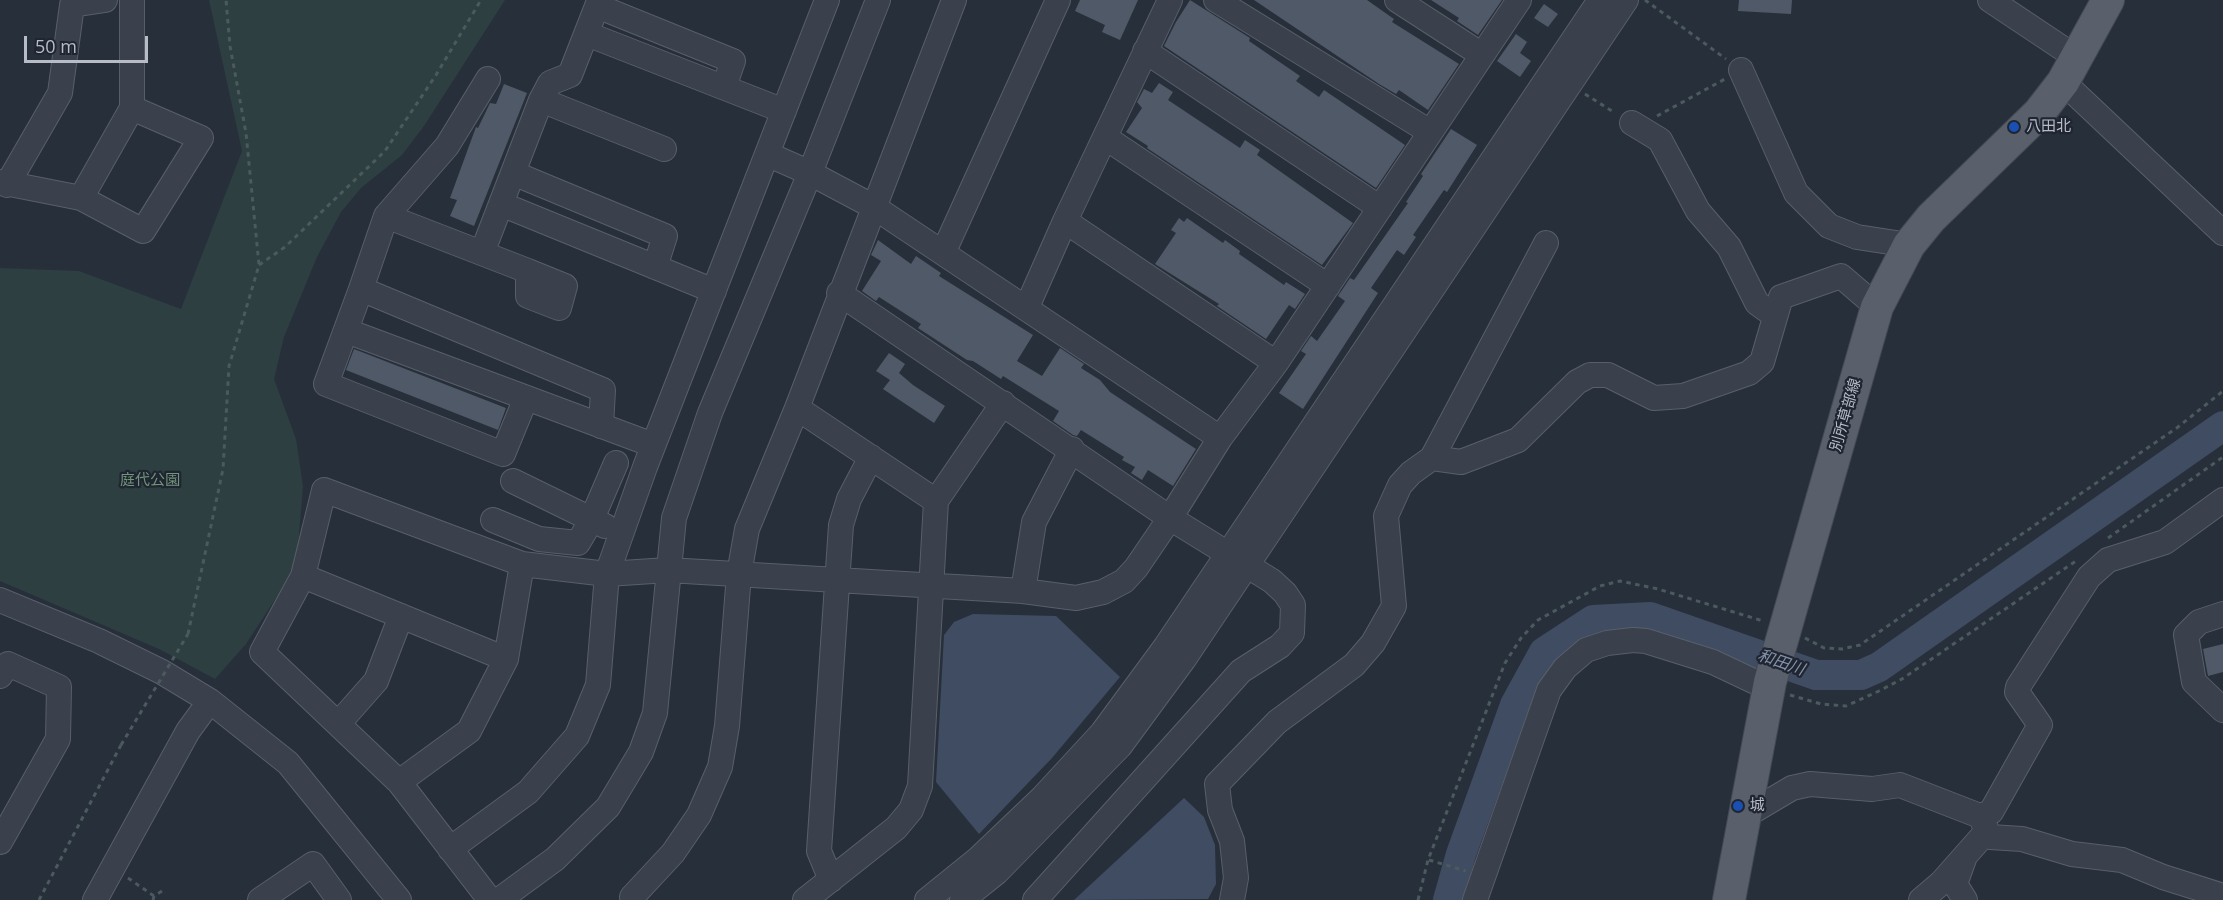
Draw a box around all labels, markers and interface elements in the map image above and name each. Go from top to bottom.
scale bar [27,24,152,62]
text: 50 m [35,34,77,58]
place label: 八田北 [2026,118,2071,136]
marker: 八田北 [2007,120,2021,134]
street label: 別所草部線 [1827,376,1865,454]
park label: 庭代公園 [120,472,180,490]
water label: 和田川 [1755,646,1807,680]
place label: 城 [1750,797,1765,815]
marker: 城 [1731,799,1745,813]

